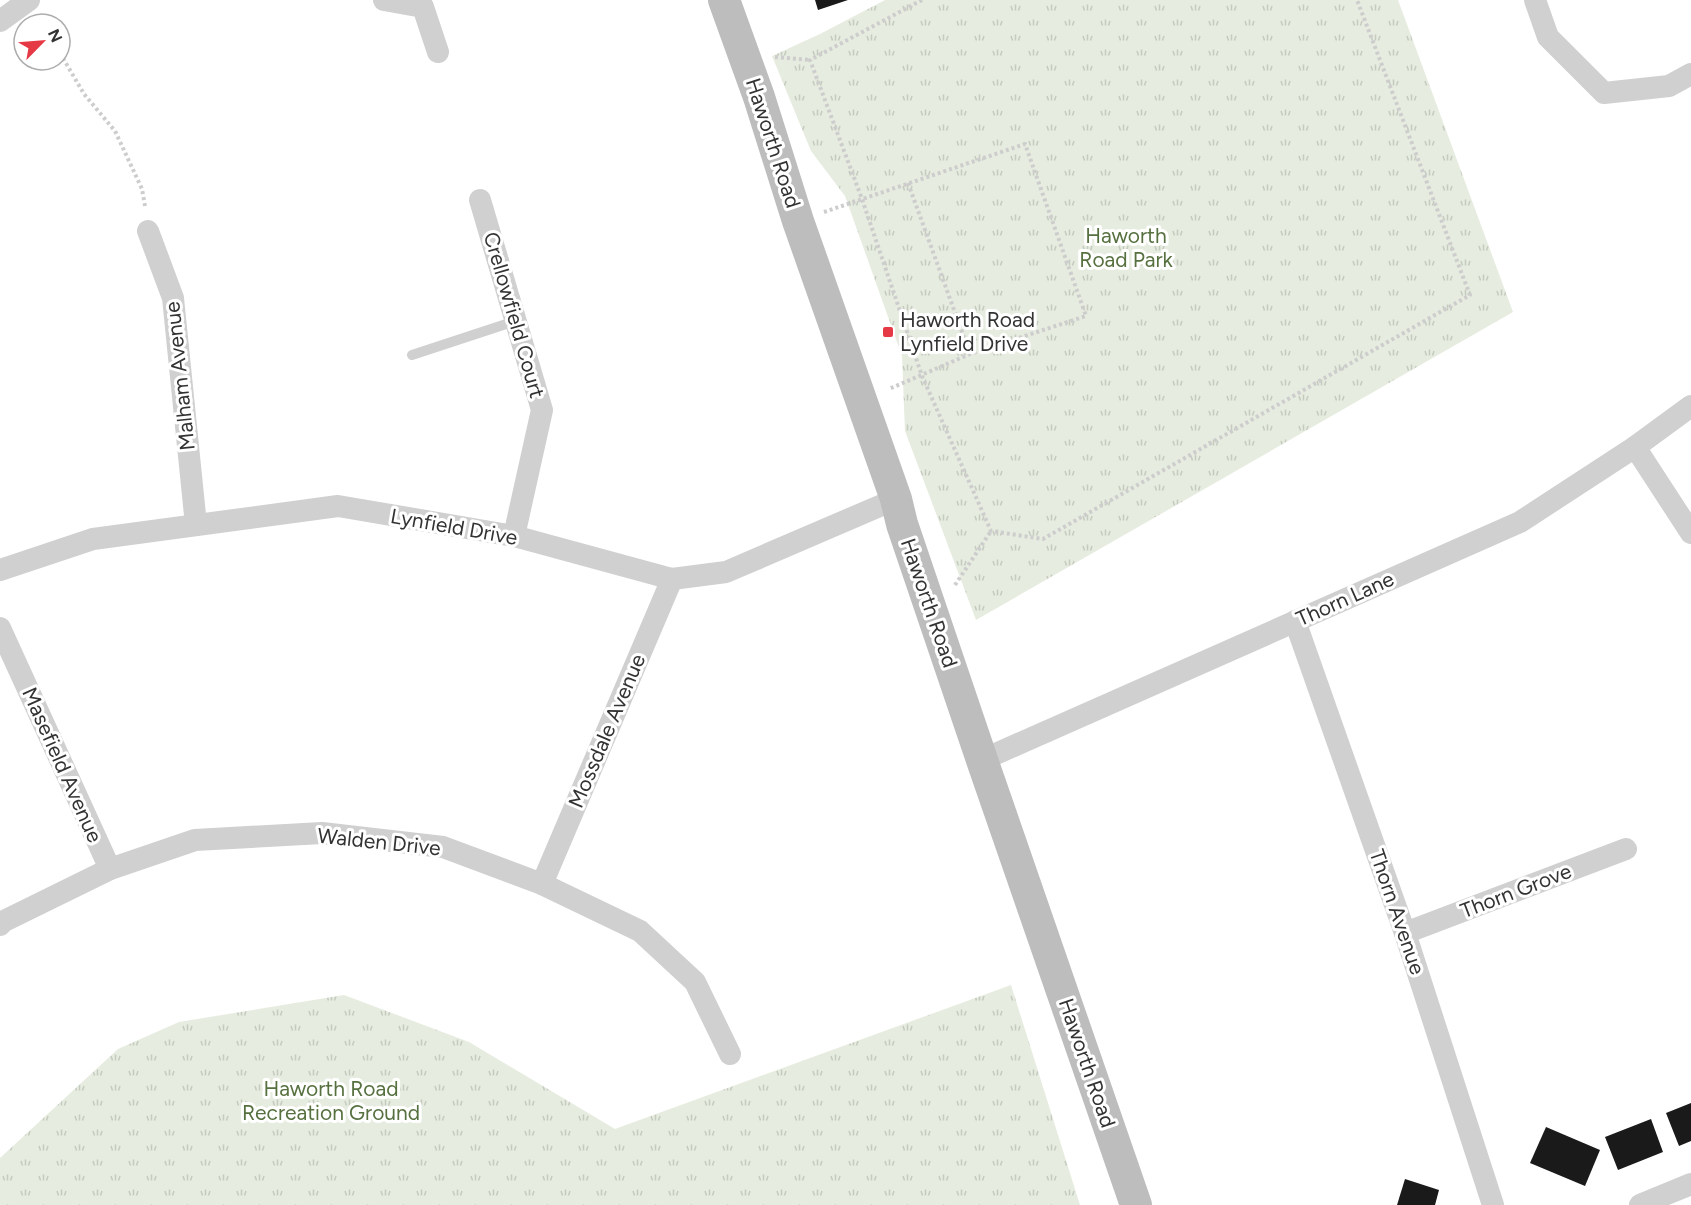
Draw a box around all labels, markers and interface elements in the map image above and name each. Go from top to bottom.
north arrow [12,12,72,72]
text: N [44,26,66,45]
street label: Haworth Road [741,75,806,211]
park label: Haworth Road Park [1079,223,1174,272]
street label: Crellowfield Court [479,229,550,401]
street label: Malham Avenue [159,300,200,452]
place label: Haworth Road Lynfield Drive [900,307,1035,356]
marker: Haworth Road Lynfield Drive [881,325,895,339]
street label: Lynfield Drive [389,503,519,550]
street label: Haworth Road [896,535,963,671]
street label: Thorn Lane [1292,566,1398,631]
street label: Mossdale Avenue [563,650,650,812]
street label: Masefield Avenue [17,683,108,846]
street label: Walden Drive [316,823,442,860]
street label: Thorn Avenue [1364,846,1431,978]
street label: Thorn Grove [1457,858,1575,923]
street label: Haworth Road [1054,995,1121,1131]
park label: Haworth Road Recreation Ground [242,1076,420,1125]

